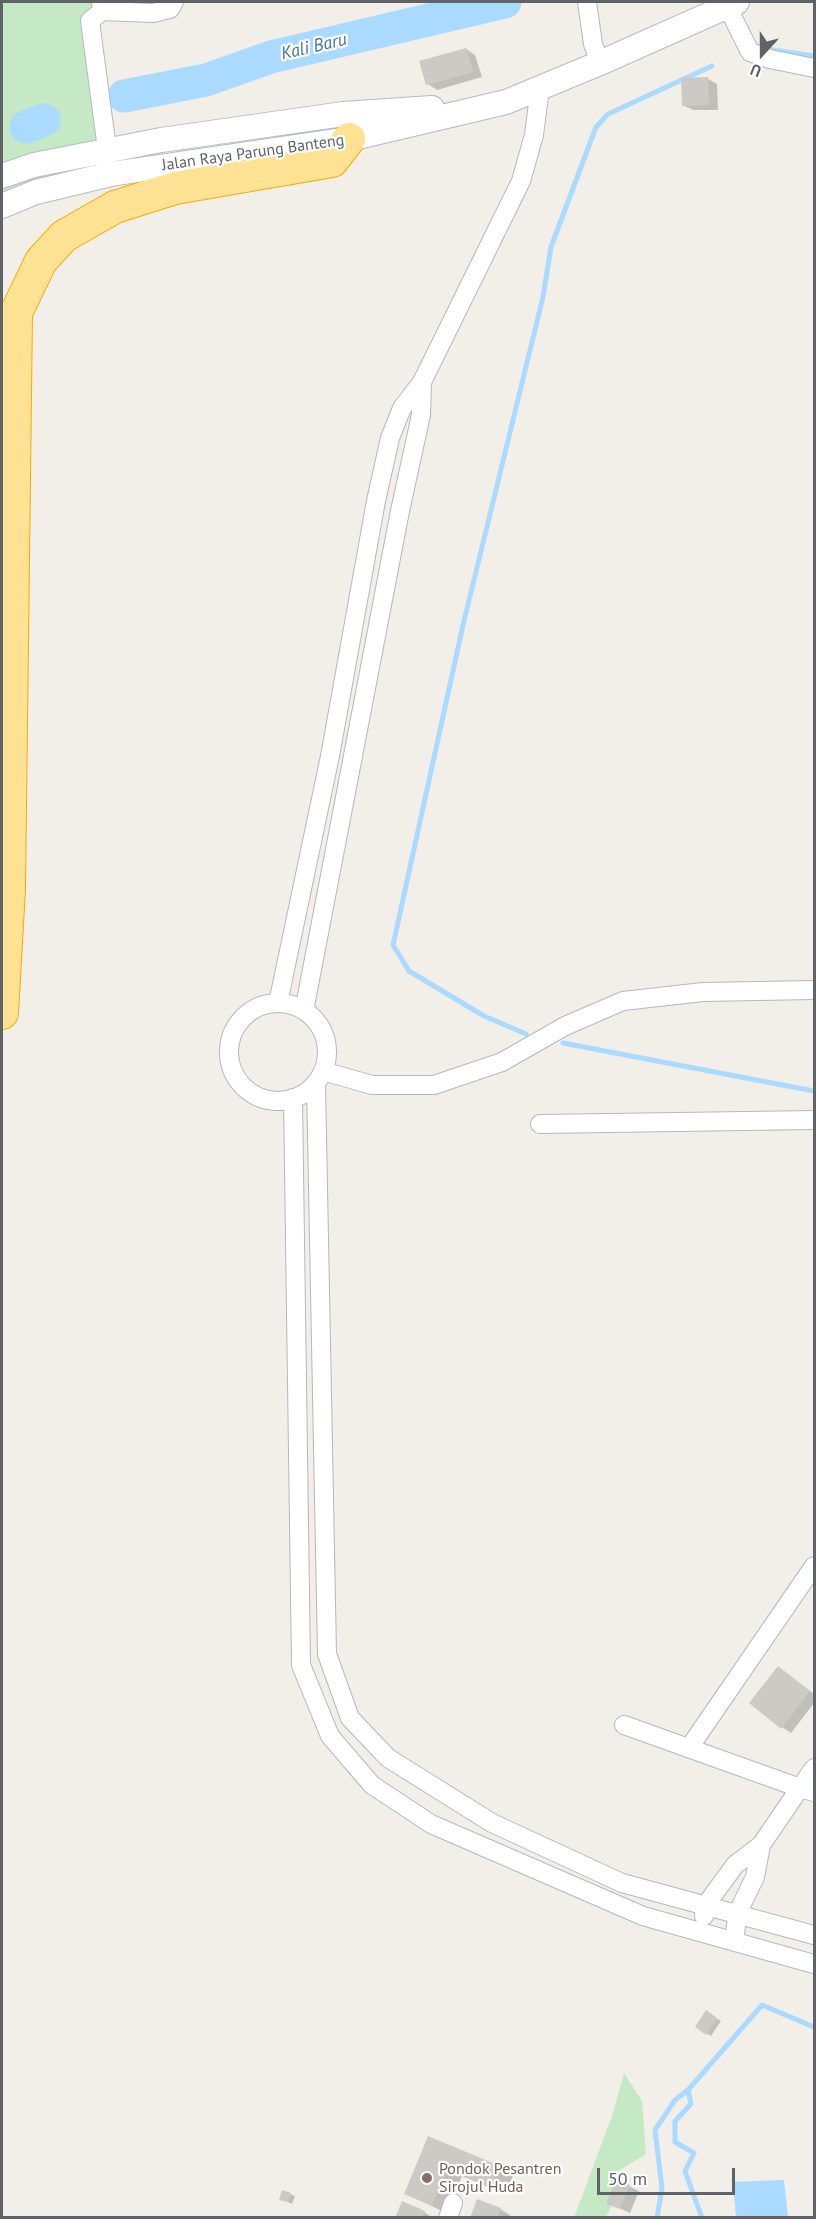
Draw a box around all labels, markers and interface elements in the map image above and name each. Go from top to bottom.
north arrow [732,24,792,84]
water label: Kali Baru [279,29,349,65]
text: U [747,60,764,82]
street label: Jalan Raya Parung Banteng [161,131,345,175]
scale bar [600,2156,738,2194]
place label: Pondok Pesantren Sirojul Huda [439,2159,561,2197]
text: 50 m [608,2167,647,2190]
marker: Pondok Pesantren Sirojul Huda [420,2171,434,2185]

